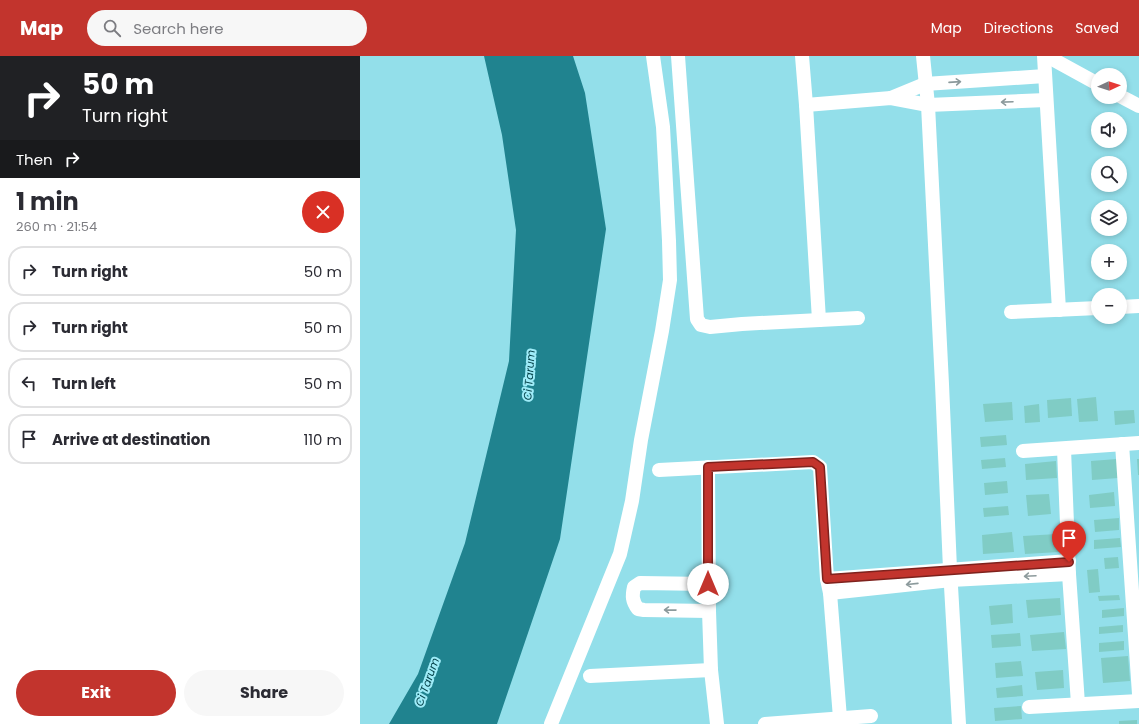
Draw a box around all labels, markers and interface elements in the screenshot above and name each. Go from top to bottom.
search box [87,10,367,46]
text: Map [20,15,63,42]
icon: search [101,17,123,39]
text: Search here [133,18,224,39]
text: Map [931,18,962,38]
text: Directions [984,18,1053,38]
text: Saved [1075,18,1119,38]
text: 50 m [82,65,154,104]
north arrow [1091,68,1127,104]
map controls [1091,68,1127,324]
icon: right [16,72,68,124]
one-way arrow [948,79,961,86]
one-way arrow [1001,98,1014,105]
text: Turn right [82,103,168,128]
button: sound [1091,112,1127,148]
icon: right [61,148,83,170]
text: Then [16,149,53,170]
button: search [1091,156,1127,192]
text: 1 min [16,185,79,218]
button: close [302,191,344,233]
button: layers [1091,200,1127,236]
text: 260 m · 21:54 [16,217,97,236]
button: + [1091,244,1127,280]
icon: right [18,260,40,282]
text: Turn right [52,261,128,282]
text: 50 m [304,261,342,282]
button: − [1091,288,1127,324]
icon: right [18,316,40,338]
text: Turn right [52,317,128,338]
text: 50 m [304,317,342,338]
water label: Ci Tarum [519,349,539,401]
icon: left [18,372,40,394]
text: Turn left [52,373,116,394]
text: 50 m [304,373,342,394]
icon: arrive [18,428,40,450]
text: Arrive at destination [52,429,210,450]
text: 110 m [304,429,342,450]
pin [1052,521,1086,562]
icon: arrive [1058,527,1080,549]
position arrow [687,563,729,605]
one-way arrow [1024,572,1037,580]
one-way arrow [906,580,919,588]
one-way arrow [664,606,677,614]
water label: Ci Tarum [411,656,443,708]
button: Exit [16,670,176,716]
button: Share [184,670,344,716]

